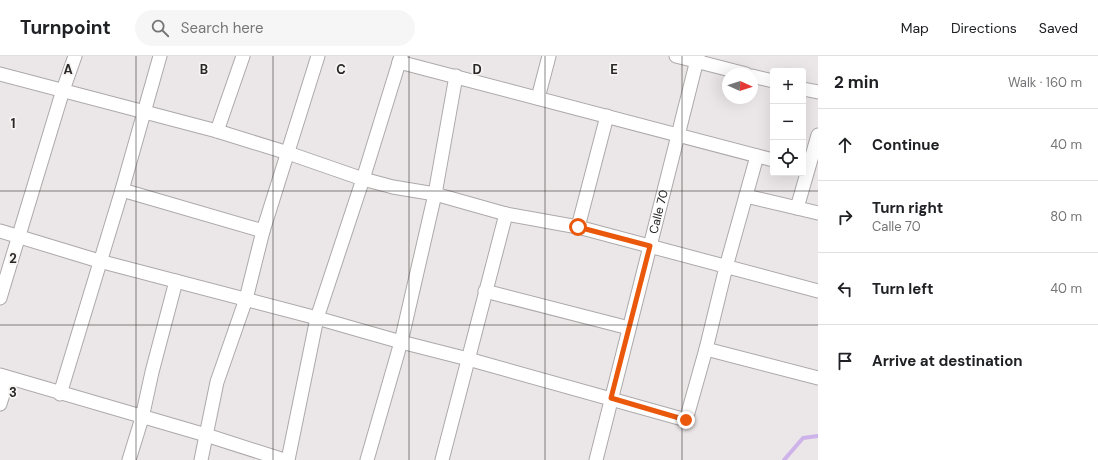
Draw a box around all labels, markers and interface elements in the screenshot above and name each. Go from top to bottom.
search box [135,10,415,46]
text: Turnpoint [20,15,111,40]
icon: search [149,17,171,39]
text: Search here [181,18,264,38]
text: Map [901,19,929,37]
text: Directions [951,19,1017,37]
text: Saved [1039,19,1078,37]
text: A [63,61,73,78]
text: B [200,61,208,78]
text: C [336,61,346,78]
text: D [472,61,482,78]
text: E [610,61,618,78]
north arrow [722,68,758,104]
map controls [770,68,806,176]
button: + [770,68,806,104]
text: 2 min [834,71,879,93]
text: Walk · 160 m [1008,74,1082,91]
button: − [770,104,806,140]
text: 1 [11,115,15,132]
icon: ahead [834,134,856,156]
text: Continue [872,135,940,155]
text: 40 m [1050,136,1082,153]
button: locate [770,140,806,176]
street label: Calle 70 [645,188,672,236]
text: Turn right [872,198,943,218]
icon: right [834,206,856,228]
text: 80 m [1050,208,1082,225]
route start [569,218,587,236]
text: Calle 70 [872,218,921,235]
text: 2 [9,250,17,267]
icon: left [834,278,856,300]
text: Turn left [872,279,933,299]
text: 40 m [1050,280,1082,297]
icon: arrive [834,350,856,372]
text: Arrive at destination [872,351,1023,371]
text: 3 [9,384,17,401]
route end [677,411,695,429]

